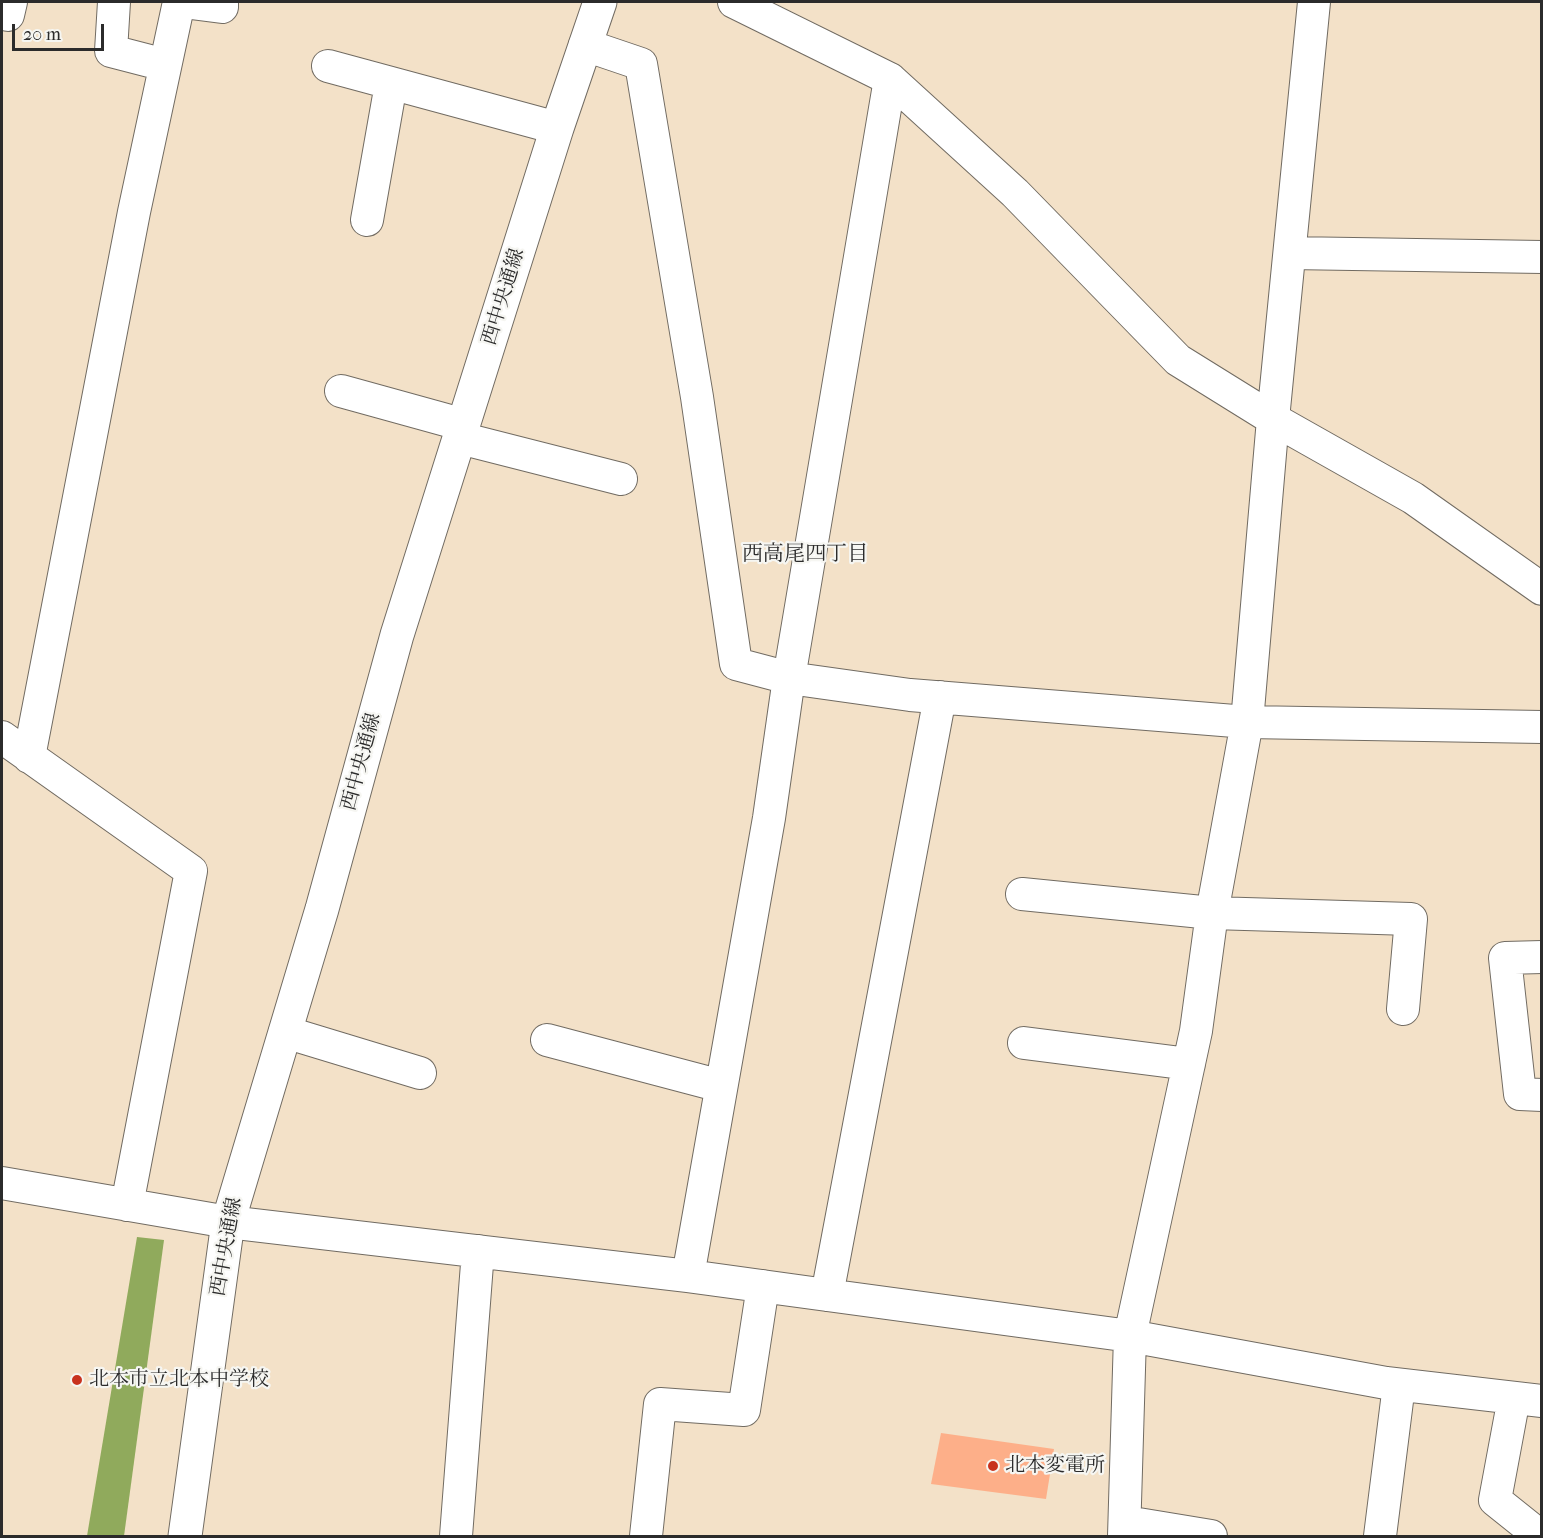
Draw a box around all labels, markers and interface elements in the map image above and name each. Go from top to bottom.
scale bar [15,12,106,50]
text: 20 m [23,24,61,45]
street label: 西中央通線 [478,246,530,348]
district label: 西高尾四丁目 [742,542,868,568]
street label: 西中央通線 [337,711,387,813]
street label: 西中央通線 [206,1196,248,1298]
place label: 北本市立北本中学校 [89,1368,269,1392]
marker: 北本市立北本中学校 [70,1373,84,1387]
place label: 北本変電所 [1005,1454,1105,1478]
marker: 北本変電所 [986,1459,1000,1473]

